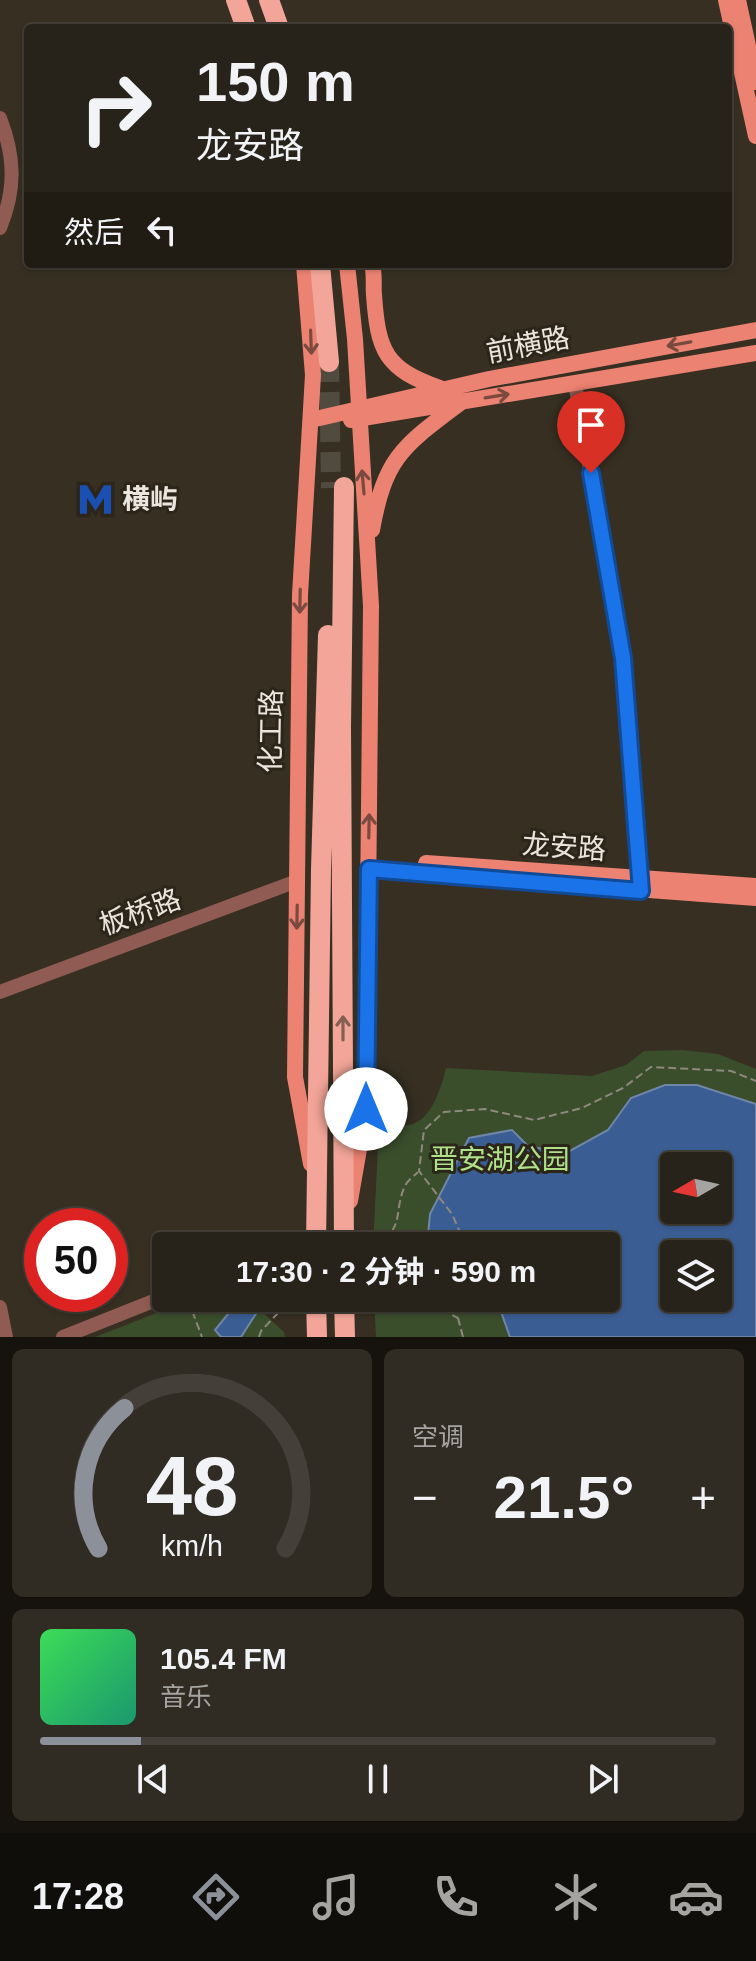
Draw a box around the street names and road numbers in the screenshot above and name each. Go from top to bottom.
street label: 前横路 [484,322,572,368]
street label: 化工路 [255,689,287,773]
street label: 龙安路 [521,829,607,865]
street label: 板桥路 [95,883,185,941]

